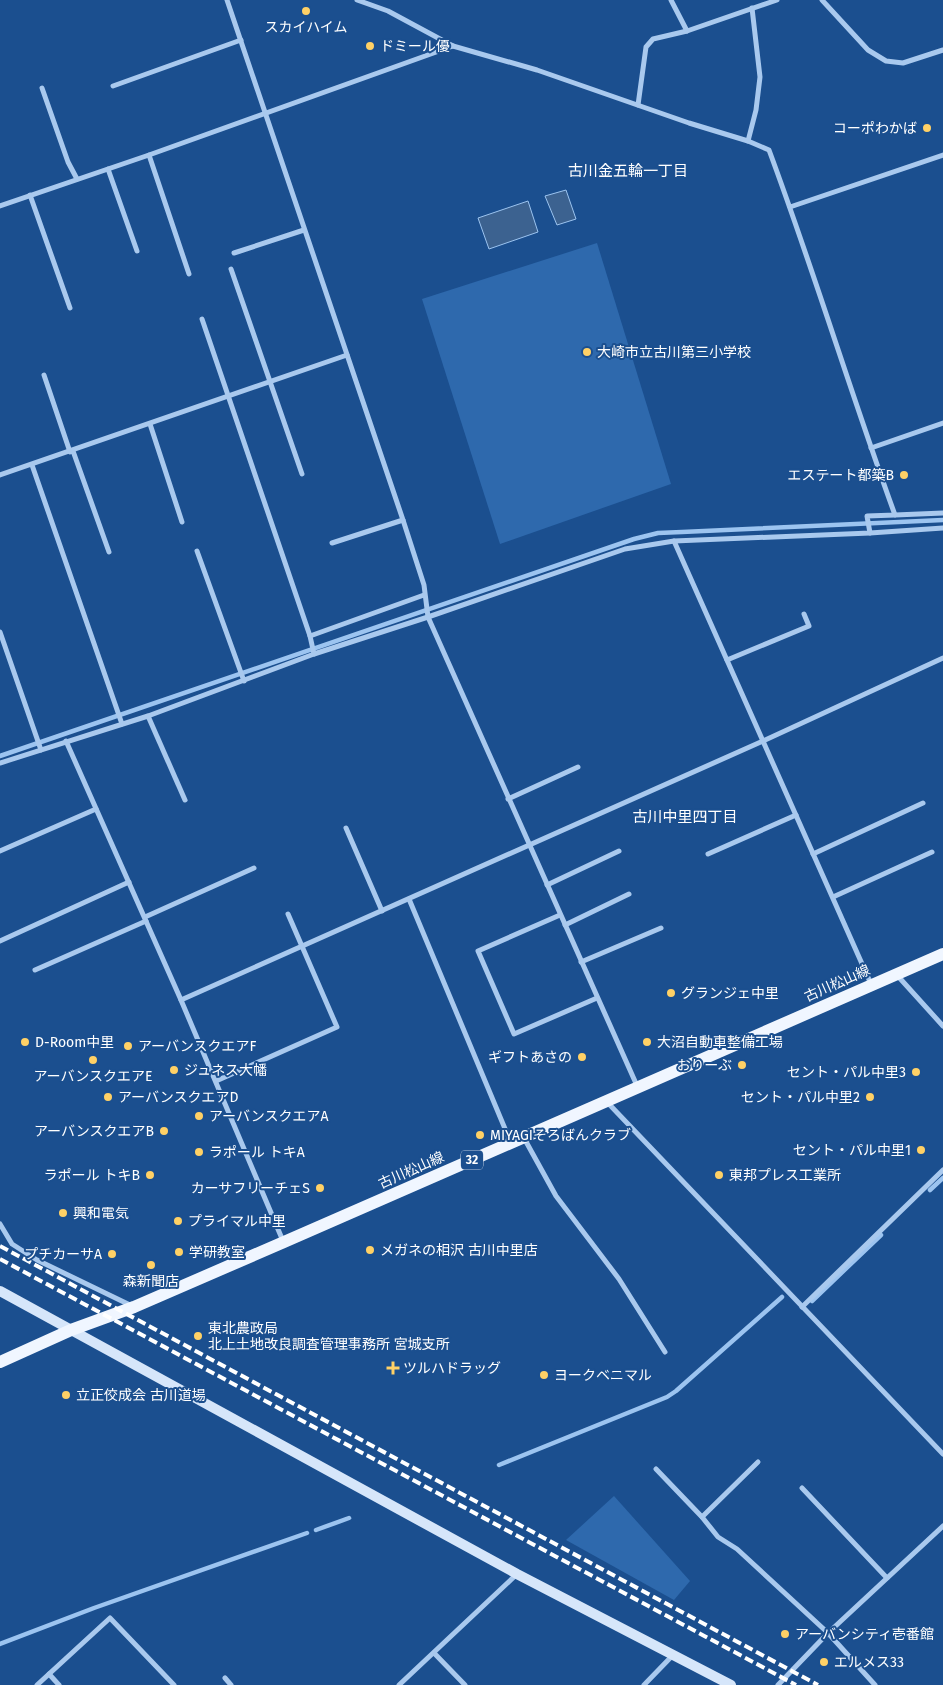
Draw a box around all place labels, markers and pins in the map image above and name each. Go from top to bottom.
marker: スカイハイム [300,5,312,17]
place label: スカイハイム [264,19,348,36]
place label: ドミール優 [380,38,450,55]
marker: ドミール優 [364,40,376,52]
place label: コーポわかば [833,120,917,137]
marker: コーポわかば [921,122,933,134]
place label: 大崎市立古川第三小学校 [597,344,751,361]
marker: 大崎市立古川第三小学校 [581,346,593,358]
place label: エステート都築B [787,467,894,484]
marker: エステート都築B [898,469,910,481]
place label: グランジェ中里 [681,985,779,1002]
marker: グランジェ中里 [665,987,677,999]
place label: D-Room中里 [35,1034,114,1051]
place label: 大沼自動車整備工場 [657,1034,783,1051]
marker: D-Room中里 [19,1036,31,1048]
marker: 大沼自動車整備工場 [641,1036,653,1048]
place label: アーバンスクエアF [138,1038,256,1055]
marker: アーバンスクエアF [122,1040,134,1052]
place label: ギフトあさの [488,1049,572,1066]
marker: ギフトあさの [576,1051,588,1063]
marker: アーバンスクエアE [87,1054,99,1066]
place label: おりーぶ [677,1057,732,1074]
marker: おりーぶ [736,1059,748,1071]
place label: ジュネス大幡 [184,1062,267,1079]
marker: ジュネス大幡 [168,1064,180,1076]
place label: セント・パル中里3 [787,1064,906,1081]
marker: セント・パル中里3 [910,1066,922,1078]
place label: アーバンスクエアE [34,1068,152,1085]
place label: アーバンスクエアD [118,1089,238,1106]
place label: セント・パル中里2 [741,1089,860,1106]
marker: アーバンスクエアD [102,1091,114,1103]
marker: セント・パル中里2 [864,1091,876,1103]
place label: アーバンスクエアA [209,1108,328,1125]
marker: アーバンスクエアA [193,1110,205,1122]
place label: アーバンスクエアB [34,1123,154,1140]
marker: アーバンスクエアB [158,1125,170,1137]
place label: MIYAGIそろばんクラブ [490,1127,631,1144]
marker: MIYAGIそろばんクラブ [474,1129,486,1141]
place label: セント・パル中里1 [793,1142,911,1159]
place label: ラポール トキA [209,1144,305,1161]
marker: セント・パル中里1 [915,1144,927,1156]
marker: ラポール トキA [193,1146,205,1158]
place label: ラポール トキB [44,1167,140,1184]
place label: 東邦プレス工業所 [729,1167,841,1184]
marker: ラポール トキB [144,1169,156,1181]
marker: 東邦プレス工業所 [713,1169,725,1181]
place label: カーサフリーチェS [191,1180,310,1197]
marker: カーサフリーチェS [314,1182,326,1194]
place label: 興和電気 [73,1205,129,1222]
marker: 興和電気 [57,1207,69,1219]
place label: プライマル中里 [188,1213,286,1230]
marker: プライマル中里 [172,1215,184,1227]
place label: メガネの相沢 古川中里店 [380,1242,538,1259]
place label: 学研教室 [189,1244,245,1261]
marker: メガネの相沢 古川中里店 [364,1244,376,1256]
place label: プチカーサA [24,1246,102,1263]
marker: 学研教室 [173,1246,185,1258]
marker: プチカーサA [106,1248,118,1260]
marker: 森新聞店 [145,1259,157,1271]
place label: 森新聞店 [123,1273,179,1290]
place label: 東北農政局 北上土地改良調査管理事務所 宮城支所 [208,1320,450,1353]
marker: 東北農政局 北上土地改良調査管理事務所 宮城支所 [192,1330,204,1342]
place label: ツルハドラッグ [403,1360,501,1377]
marker: ツルハドラッグ [387,1362,399,1374]
place label: ヨークベニマル [554,1367,652,1384]
marker: ヨークベニマル [538,1369,550,1381]
place label: 立正佼成会 古川道場 [76,1387,206,1404]
marker: 立正佼成会 古川道場 [60,1389,72,1401]
place label: アーバンシティ壱番館 [795,1626,934,1643]
marker: アーバンシティ壱番館 [779,1628,791,1640]
place label: エルメス33 [834,1654,904,1671]
marker: エルメス33 [818,1656,830,1668]

